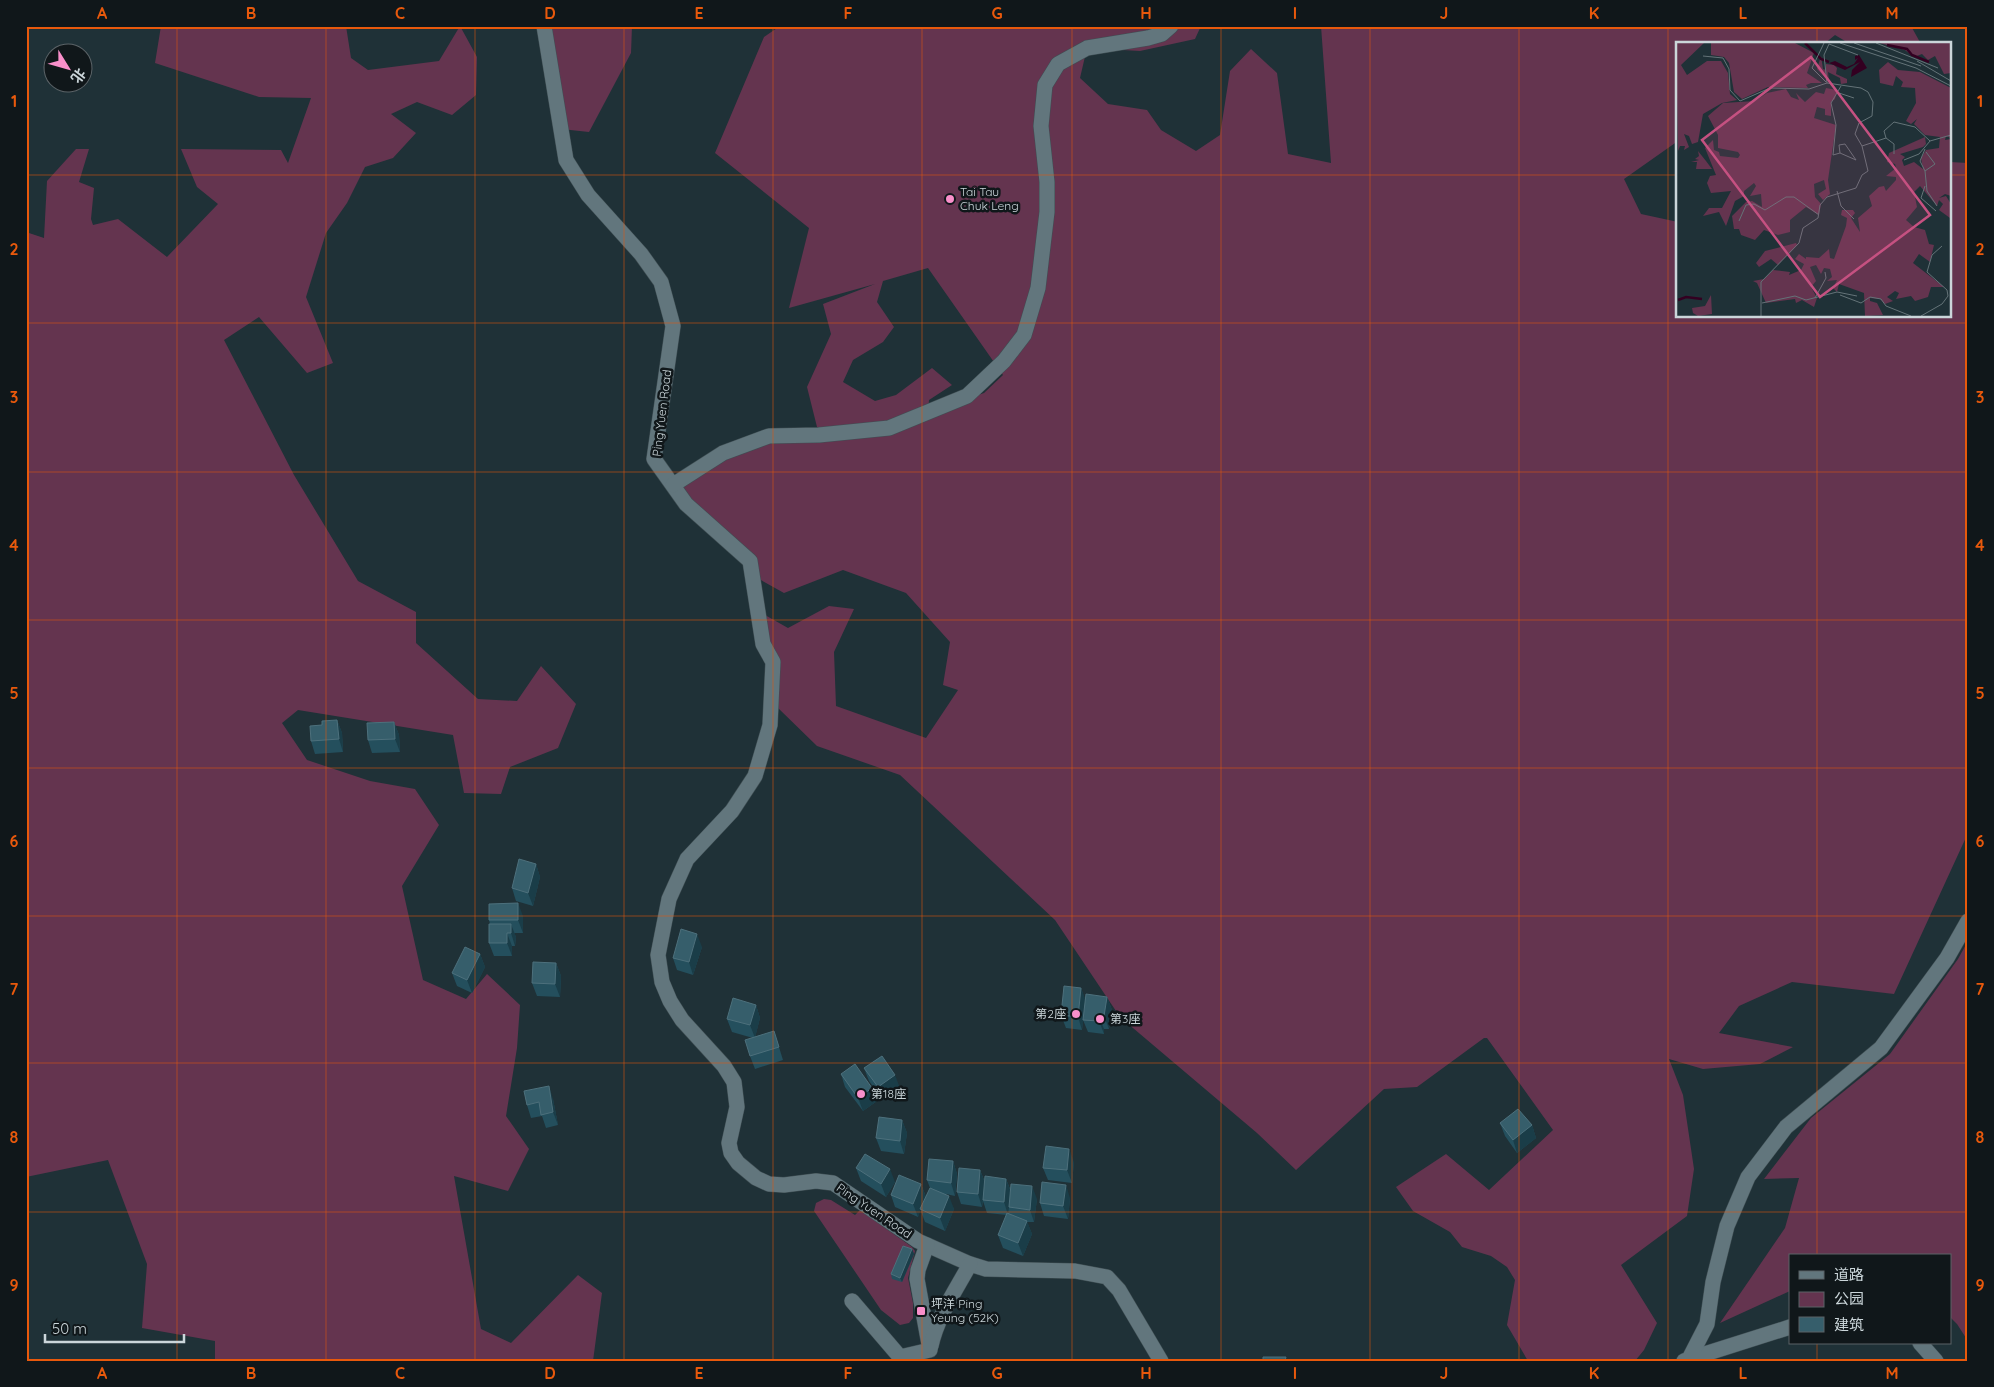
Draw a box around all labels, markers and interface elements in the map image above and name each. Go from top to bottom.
text: A [97,3,108,23]
text: B [246,3,256,23]
text: C [395,3,405,23]
text: D [544,3,556,23]
text: E [694,3,704,23]
text: F [844,3,853,23]
text: G [991,3,1003,23]
text: H [1140,3,1152,23]
text: I [1293,3,1297,23]
text: J [1440,3,1448,23]
text: K [1589,3,1599,23]
text: L [1739,3,1748,23]
text: M [1885,3,1899,23]
north arrow [42,42,92,92]
inset map [1676,42,1952,318]
text: 北 [67,65,90,87]
text: 1 [11,91,17,111]
text: 1 [1977,91,1983,111]
place label: Tai Tau Chuk Leng [960,184,1019,213]
marker: Tai Tau Chuk Leng [944,193,956,205]
text: 2 [9,239,19,259]
text: 2 [1975,239,1985,259]
street label: Ping Yuen Road [649,369,674,457]
text: 3 [10,387,18,407]
text: 3 [1976,387,1984,407]
text: 4 [9,535,19,555]
text: 4 [1975,535,1985,555]
text: 5 [9,683,19,703]
text: 5 [1975,683,1985,703]
text: 6 [10,831,19,851]
text: 6 [1976,831,1985,851]
text: 7 [10,979,19,999]
text: 7 [1976,979,1985,999]
place label: 第2座 [1035,1006,1066,1021]
marker: 第2座 [1070,1008,1082,1020]
place label: 第3座 [1110,1011,1140,1026]
marker: 第3座 [1094,1013,1106,1025]
place label: 第18座 [871,1086,906,1101]
marker: 第18座 [855,1088,867,1100]
text: 8 [10,1127,19,1147]
text: 8 [1976,1127,1985,1147]
street label: Ping Yuen Road [834,1180,915,1241]
legend [1789,1254,1952,1344]
text: 道路 [1834,1265,1864,1284]
text: 9 [9,1275,19,1295]
text: 9 [1975,1275,1985,1295]
text: 公园 [1834,1289,1864,1308]
place label: 坪洋 Ping Yeung (52K) [931,1296,999,1325]
marker: 坪洋 Ping Yeung (52K) [915,1305,927,1317]
scale bar [45,1312,184,1344]
text: 建筑 [1834,1315,1864,1334]
text: 50 m [52,1319,87,1338]
text: A [97,1363,108,1383]
text: B [246,1363,256,1383]
text: C [395,1363,405,1383]
text: D [544,1363,556,1383]
text: E [694,1363,704,1383]
text: F [844,1363,853,1383]
text: G [991,1363,1003,1383]
text: H [1140,1363,1152,1383]
text: I [1293,1363,1297,1383]
text: J [1440,1363,1448,1383]
text: K [1589,1363,1599,1383]
text: L [1739,1363,1748,1383]
text: M [1885,1363,1899,1383]

